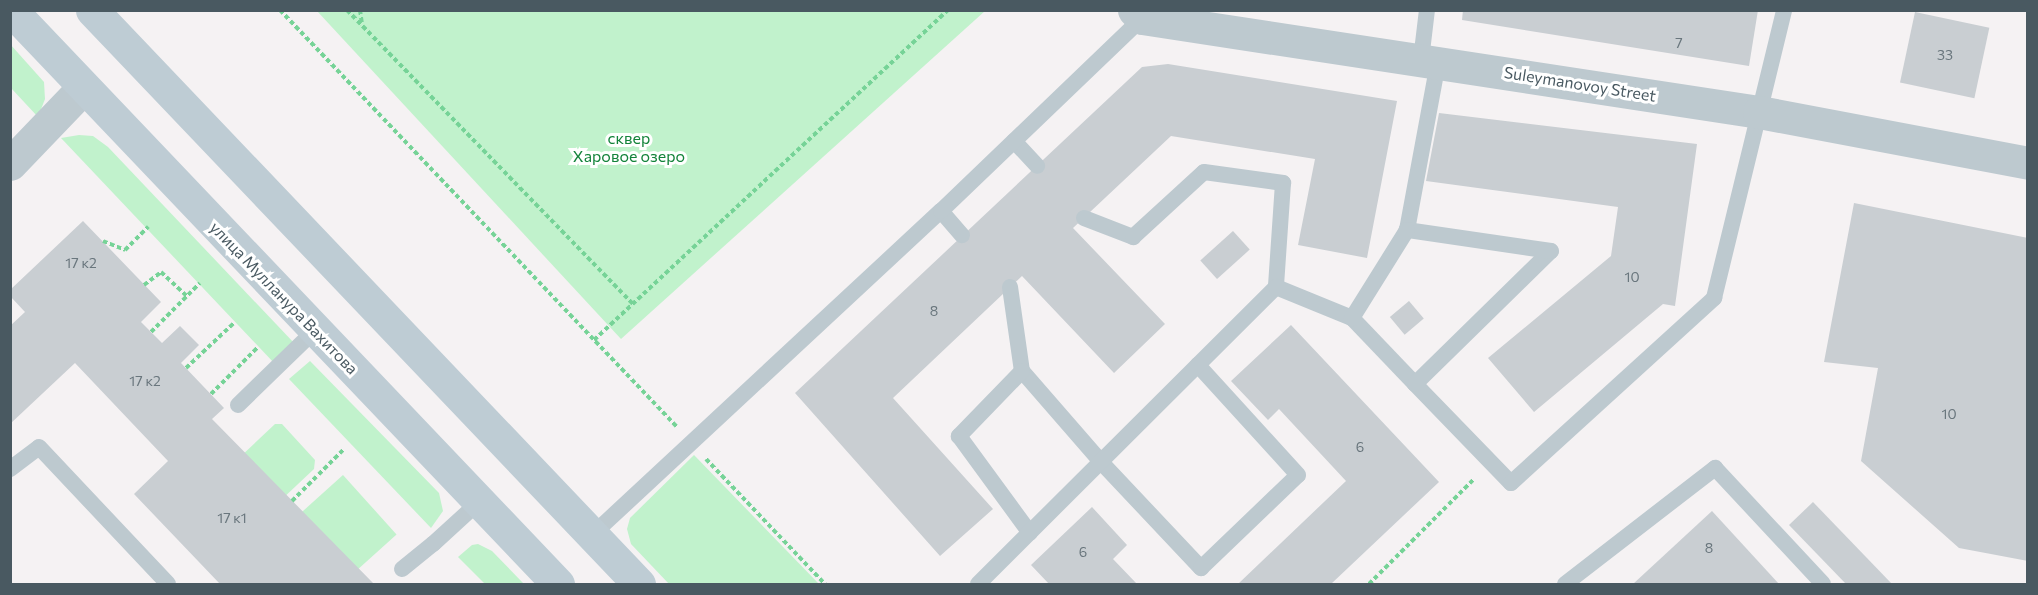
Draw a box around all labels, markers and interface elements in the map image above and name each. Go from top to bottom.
house number: 7 [1675,35,1683,51]
house number: 33 [1937,47,1953,63]
street label: Suleymanovoy Street [1503,63,1657,105]
park label: сквер Харовое озеро [573,128,685,166]
street label: улица Мулланура Вахитова [206,218,362,378]
house number: 17 к2 [65,255,97,271]
house number: 10 [1624,269,1640,285]
house number: 8 [930,303,938,319]
house number: 17 к2 [129,373,161,389]
house number: 10 [1941,406,1957,422]
house number: 6 [1356,439,1364,455]
house number: 17 к1 [217,510,247,526]
house number: 8 [1705,540,1713,556]
house number: 6 [1079,544,1087,560]

